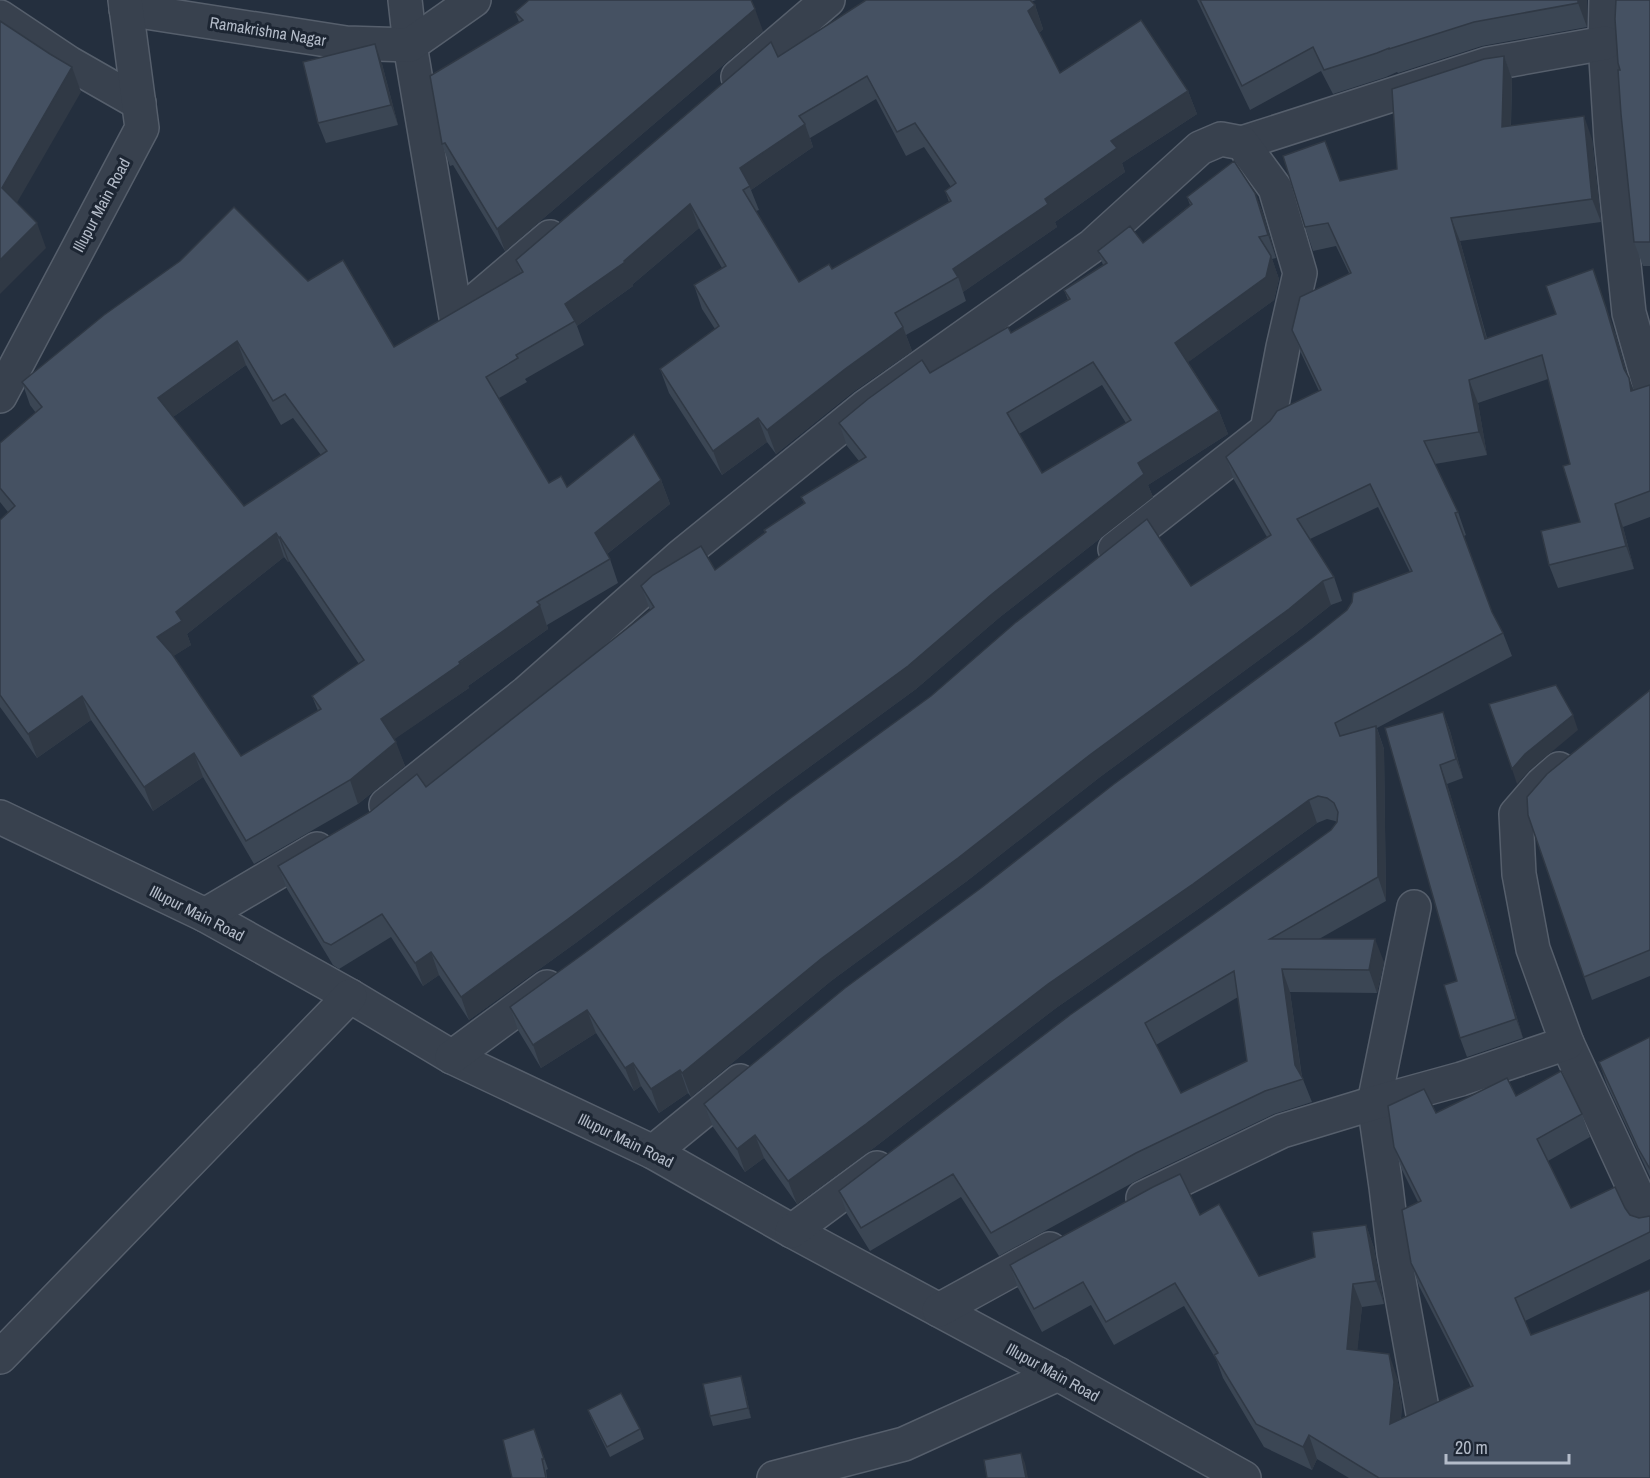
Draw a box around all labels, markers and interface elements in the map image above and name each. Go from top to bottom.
street label: Ramakrishna Nagar [208,11,328,51]
street label: Illupur Main Road [67,154,135,256]
street label: Illupur Main Road [146,880,248,946]
street label: Illupur Main Road [575,1107,677,1173]
street label: Illupur Main Road [1002,1337,1104,1407]
scale bar [1446,1427,1569,1465]
text: 20 m [1455,1435,1488,1460]

